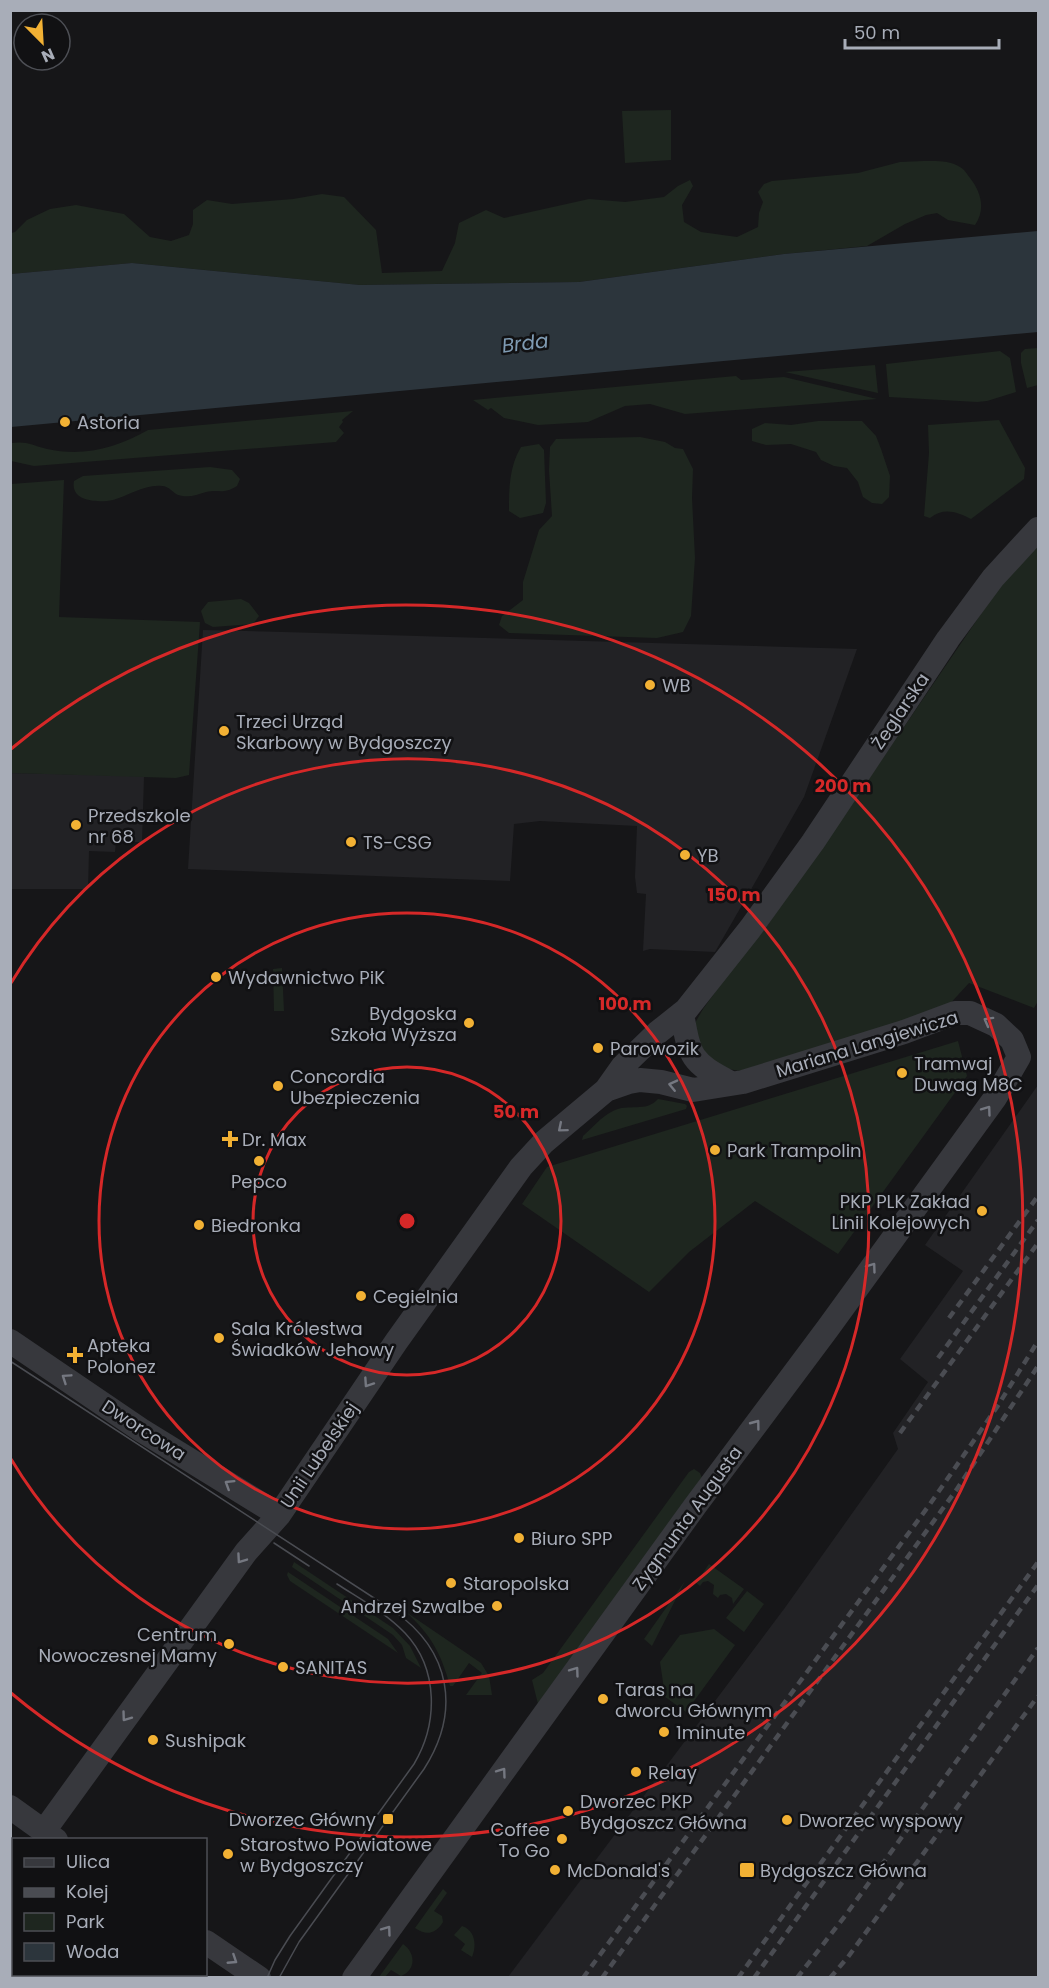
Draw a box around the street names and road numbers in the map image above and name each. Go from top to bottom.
street label: Żeglarska [865,668,935,754]
street label: Mariana Langiewicza [773,1004,961,1084]
street label: Dworcowa [97,1394,191,1466]
street label: Unii Lubelskiej [274,1397,364,1513]
street label: Zygmunta Augusta [626,1441,748,1595]

